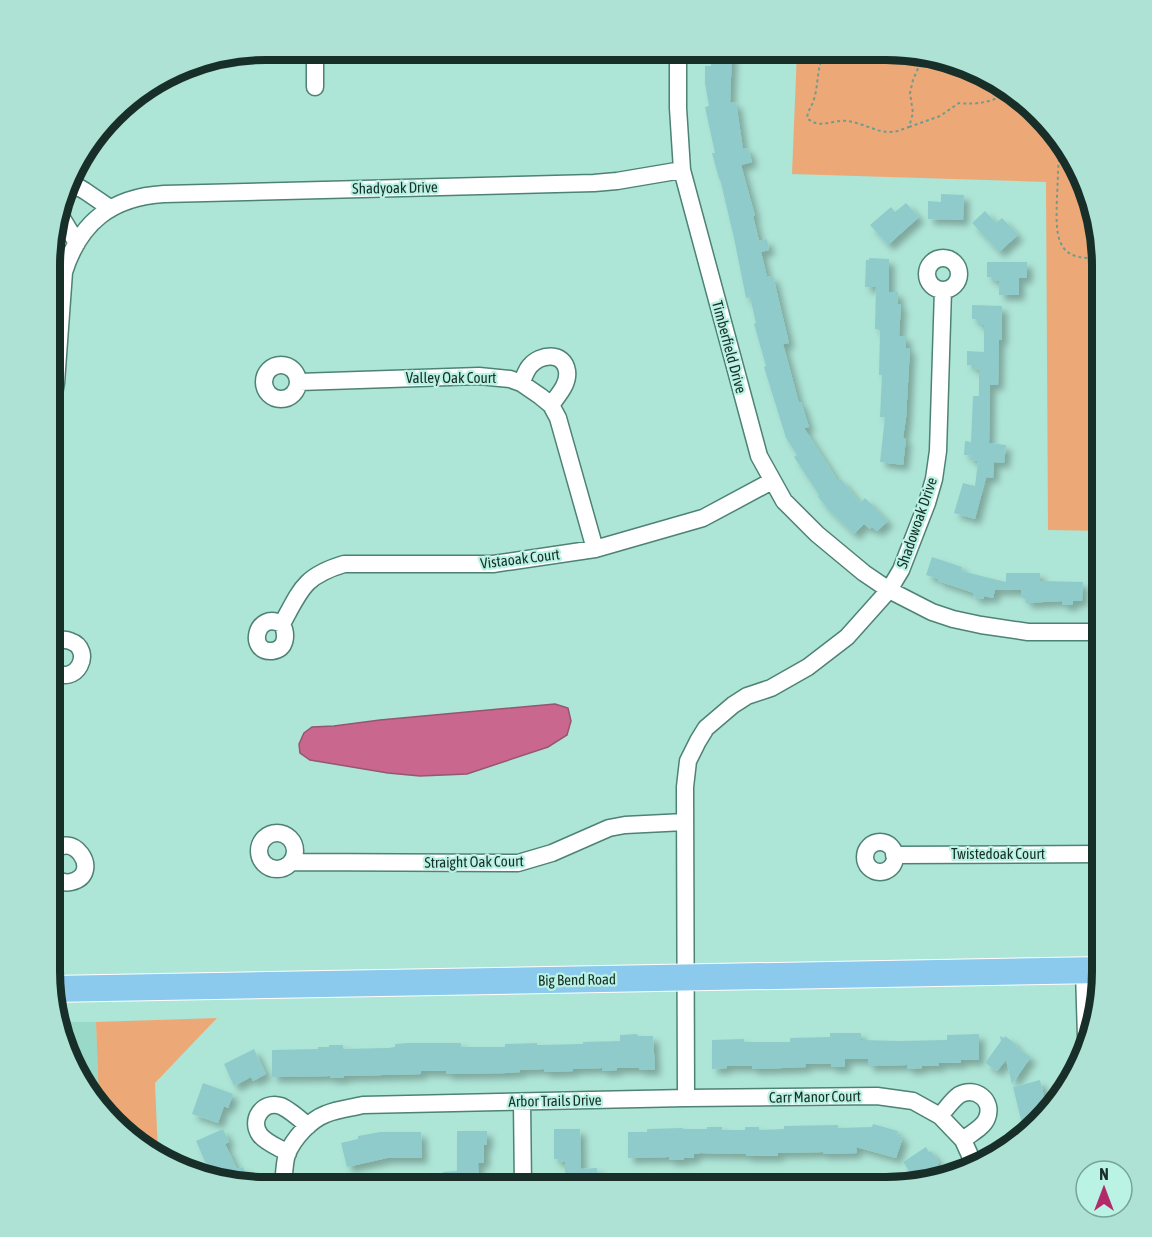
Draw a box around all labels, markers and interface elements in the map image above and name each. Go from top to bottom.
street label: Shadyoak Drive [352,178,438,197]
street label: Timberfield Drive [709,299,750,395]
street label: Valley Oak Court [406,369,496,386]
street label: Shadowoak Drive [893,475,940,571]
street label: Vistaoak Court [479,545,561,572]
street label: Twistedoak Court [951,845,1045,862]
street label: Straight Oak Court [424,852,524,871]
street label: Big Bend Road [538,970,616,989]
street label: Carr Manor Court [769,1087,861,1106]
street label: Arbor Trails Drive [508,1091,602,1110]
north arrow [1074,1159,1134,1219]
text: N [1099,1165,1109,1183]

